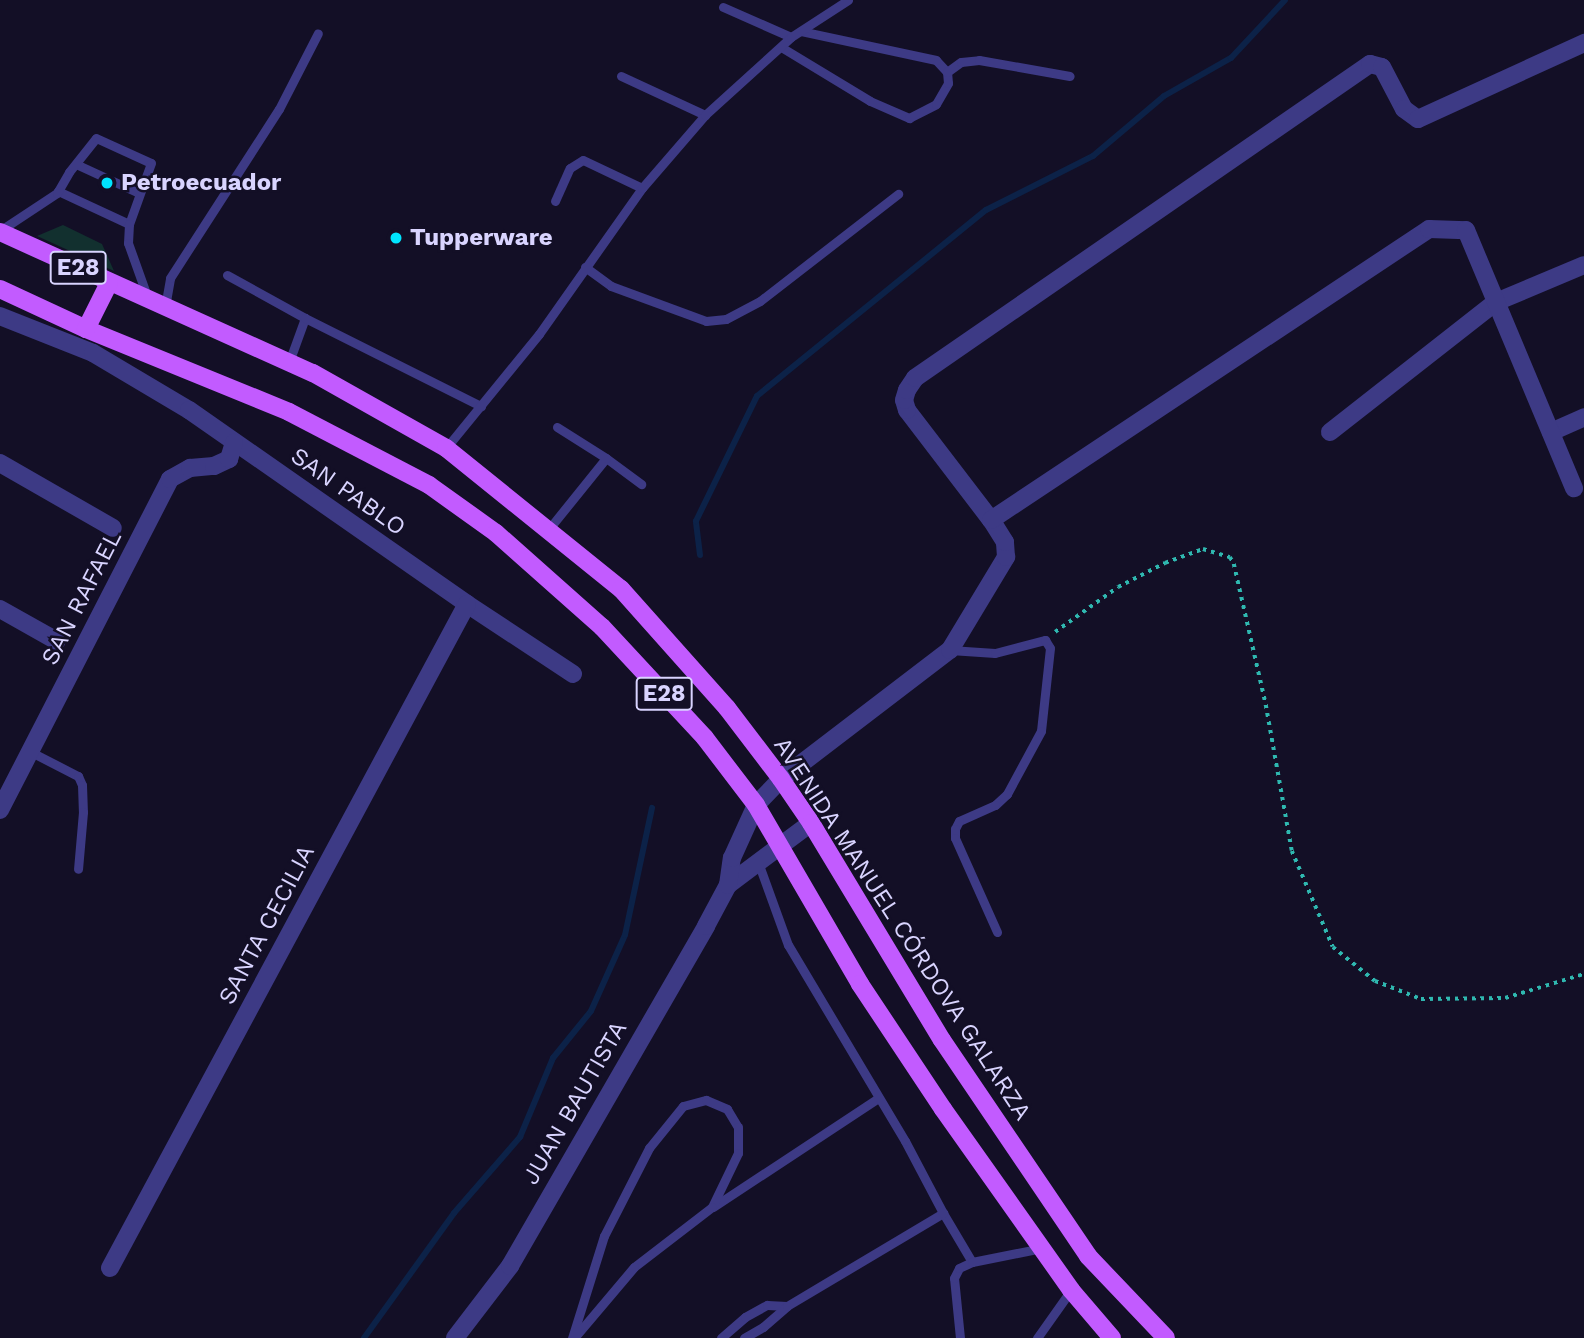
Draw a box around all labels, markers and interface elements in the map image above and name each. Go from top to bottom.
place label: Petroecuador [121,169,281,197]
marker: Petroecuador [99,175,115,191]
place label: Tupperware [410,224,553,252]
marker: Tupperware [388,230,404,246]
road number: E28 [48,248,108,288]
street label: SAN PABLO [285,442,411,542]
street label: SAN RAFAEL [36,526,128,670]
road number: E28 [634,674,694,714]
street label: AVENIDA MANUEL CÓRDOVA GALARZA [766,731,1038,1127]
street label: SANTA CECILIA [213,840,321,1010]
street label: JUAN BAUTISTA [517,1016,633,1190]

